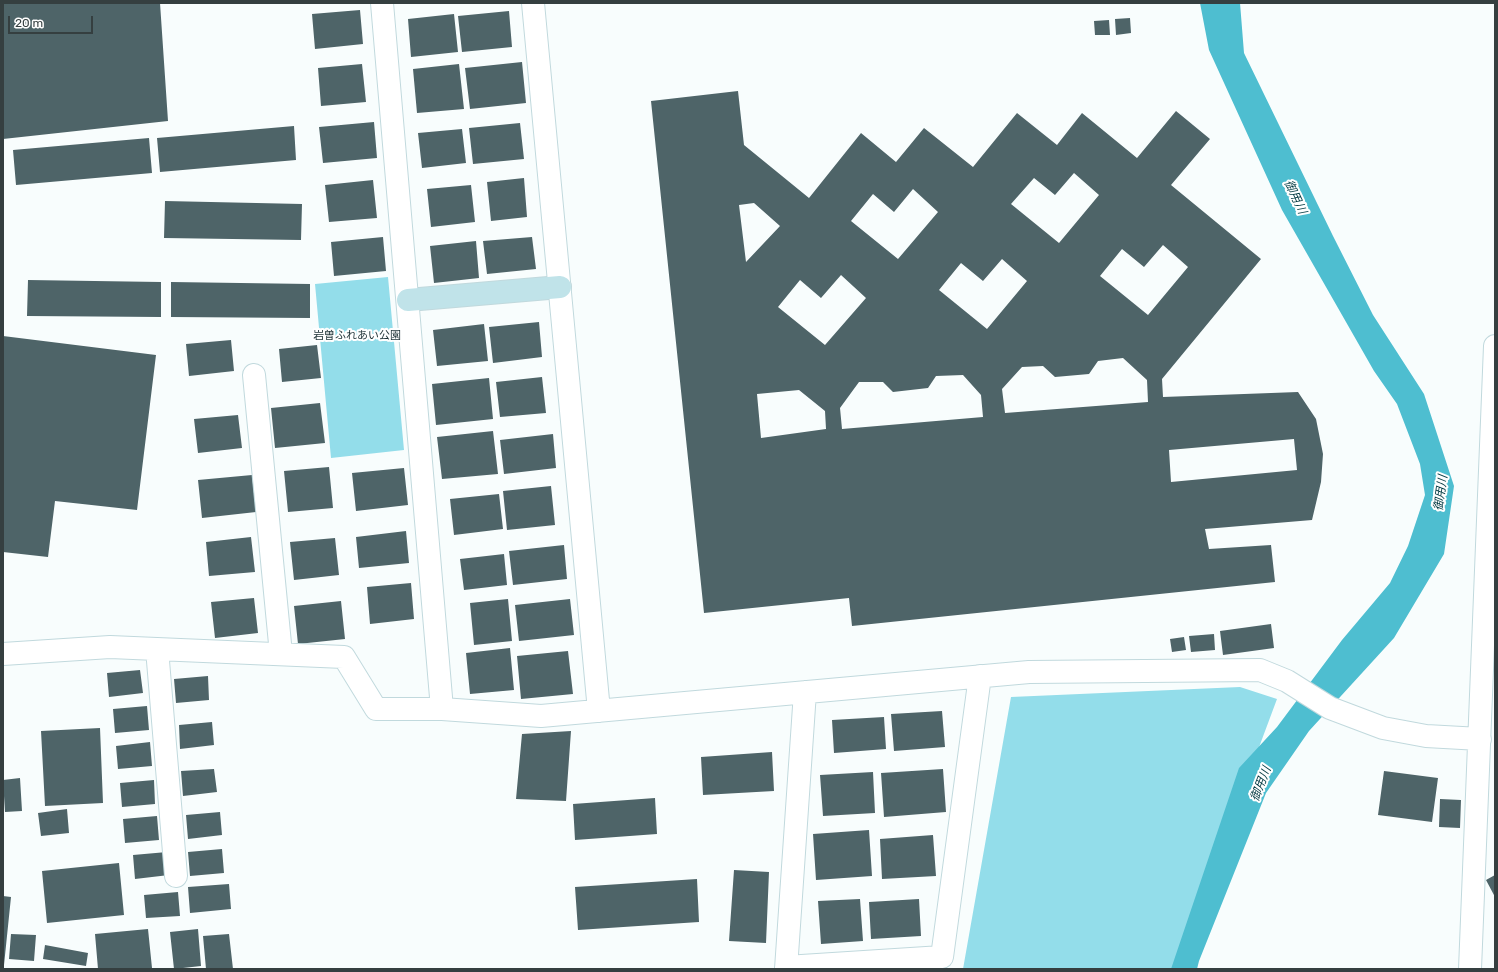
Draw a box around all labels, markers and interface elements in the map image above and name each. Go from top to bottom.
scale bar [10,8,95,34]
text: 20 m [15,16,43,30]
water label: 御用川 [1281,178,1309,216]
park label: 岩曽ふれあい公園 [313,329,401,343]
water label: 御用川 [1431,474,1451,512]
water label: 御用川 [1248,765,1274,803]

